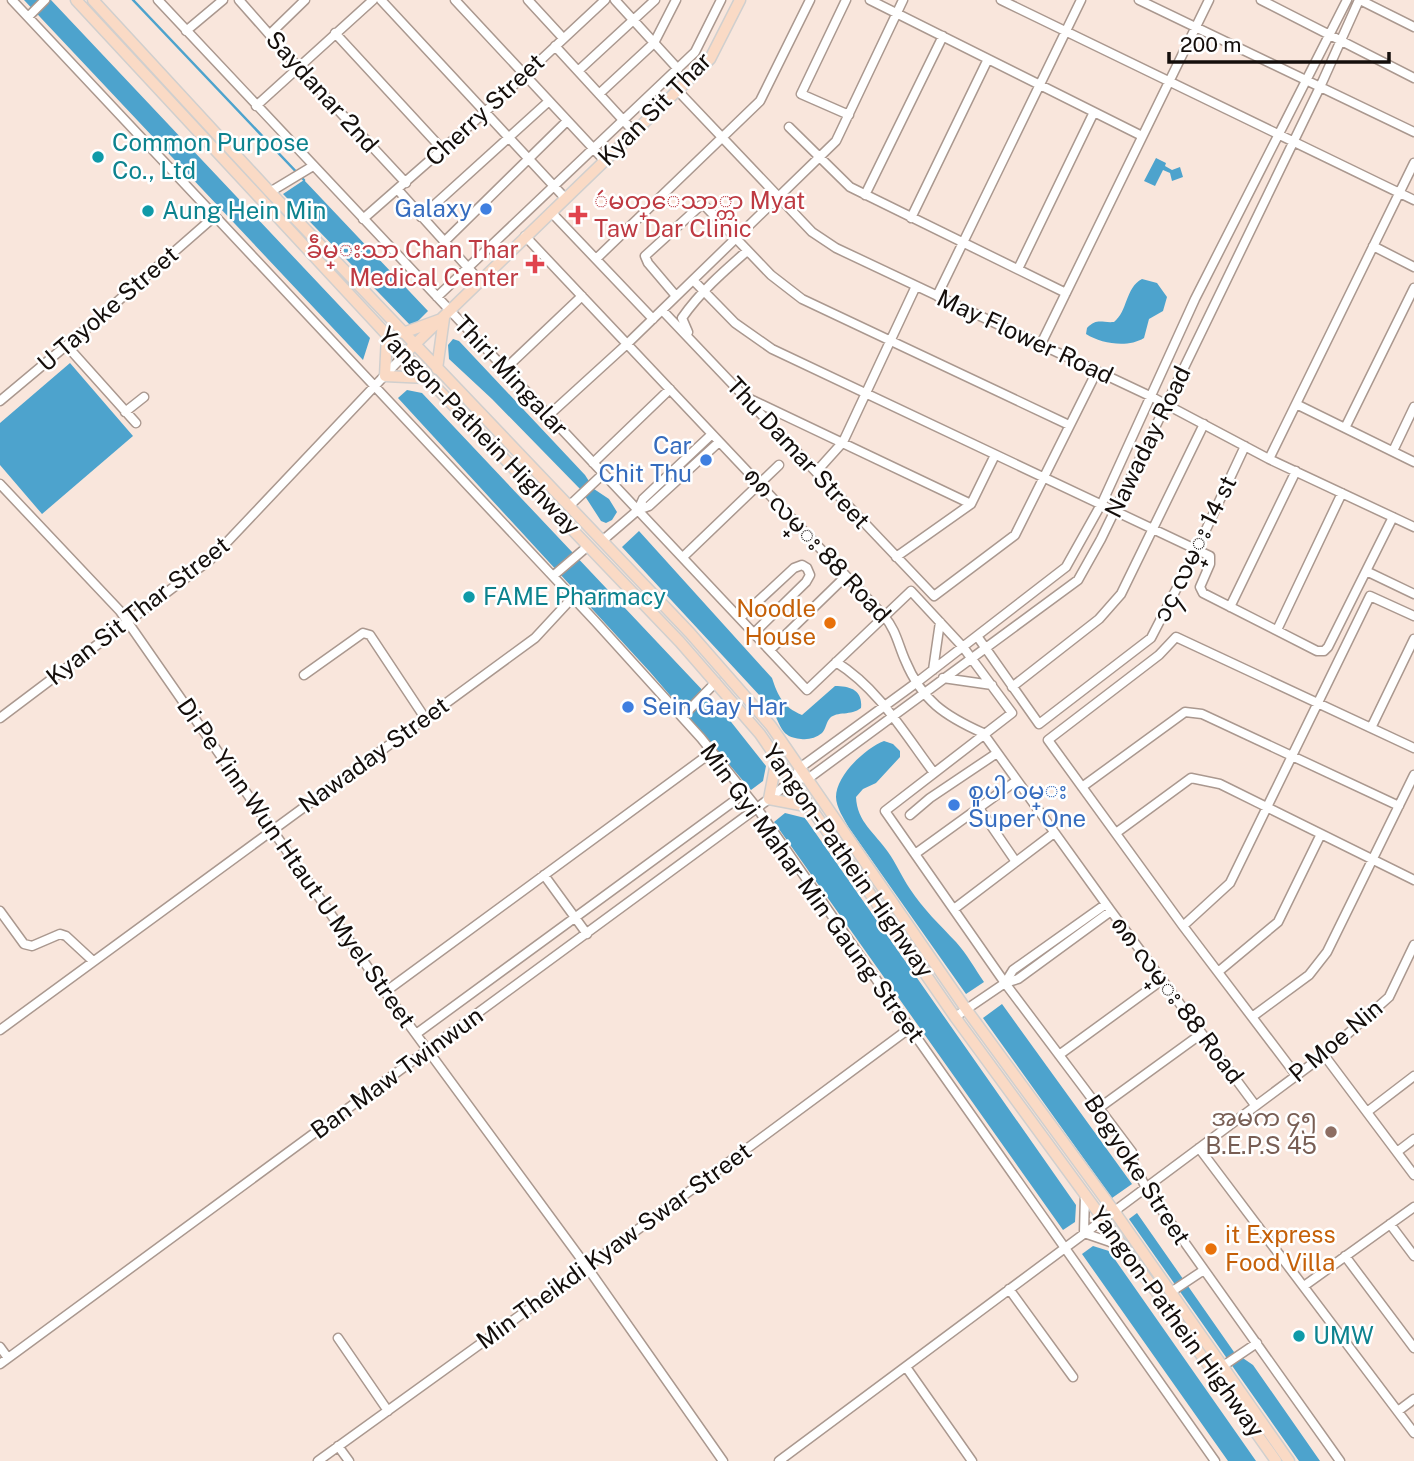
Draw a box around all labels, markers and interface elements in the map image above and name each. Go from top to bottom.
scale bar [1169,21,1390,65]
street label: Saydanar 2nd [261,25,385,158]
text: 200 m [1180,32,1241,57]
street label: Kyan Sit Thar [592,46,717,171]
street label: Cherry Street [419,47,549,171]
place label: Common Purpose Co., Ltd [112,128,309,184]
marker: Common Purpose Co., Ltd [90,149,106,165]
place label: ဴမတ္ေသာ္တာ Myat Taw Dar Clinic [594,186,805,242]
place label: Galaxy [395,194,472,222]
place label: Aung Hein Min [162,196,326,224]
marker: Galaxy [478,201,494,217]
marker: Aung Hein Min [140,203,156,219]
marker: ဴမတ္ေသာ္တာ Myat Taw Dar Clinic [568,205,588,225]
place label: ခဵမ္းသာ Chan Thar Medical Center [306,234,519,291]
street label: U Tayoke Street [31,240,183,377]
marker: ခဵမ္းသာ Chan Thar Medical Center [525,254,545,274]
street label: May Flower Road [933,283,1118,389]
street label: Thiri Mingalar [449,309,575,441]
street label: Yangon-Pathein Highway [373,320,587,540]
street label: Nawaday Road [1098,361,1196,522]
street label: Thu Damar Street [721,371,876,534]
place label: Car Chit Thu [599,431,692,487]
marker: Car Chit Thu [698,452,714,468]
street label: ၈၈ လမ္း 88 Road [734,461,897,632]
street label: ၁၄ လမ္း 14 st [1147,471,1247,629]
street label: Kyan Sit Thar Street [40,530,235,690]
place label: FAME Pharmacy [483,582,666,610]
marker: FAME Pharmacy [461,589,477,605]
place label: Noodle House [736,594,816,650]
marker: Noodle House [822,615,838,631]
street label: Nawaday Street [293,690,454,818]
street label: Di Pe Yinn Wun Htaut U Myel Street [172,692,422,1033]
place label: Sein Gay Har [642,692,787,720]
marker: Sein Gay Har [620,699,636,715]
street label: Min Gyi Mahar Min Gaung Street [695,737,931,1047]
street label: Yangon-Pathein Highway [758,738,940,983]
place label: စူပါ ၀မ္း Super One [968,775,1086,832]
marker: စူပါ ၀မ္း Super One [946,797,962,813]
street label: ၈၈ လမ္း 88 Road [1101,910,1250,1092]
street label: P Moe Nin [1283,993,1388,1087]
street label: Ban Maw Twinwun [305,1000,488,1144]
street label: Bogyoke Street [1079,1089,1197,1250]
place label: အမက ၄၅ B.E.P.S 45 [1205,1103,1317,1159]
marker: အမက ၄၅ B.E.P.S 45 [1323,1124,1339,1140]
street label: Min Theikdi Kyaw Swar Street [471,1136,756,1354]
street label: Yangon-Pathein Highway [1085,1201,1271,1442]
place label: it Express Food Villa [1225,1220,1336,1276]
marker: it Express Food Villa [1203,1241,1219,1257]
place label: UMW [1313,1321,1374,1349]
marker: UMW [1291,1328,1307,1344]

